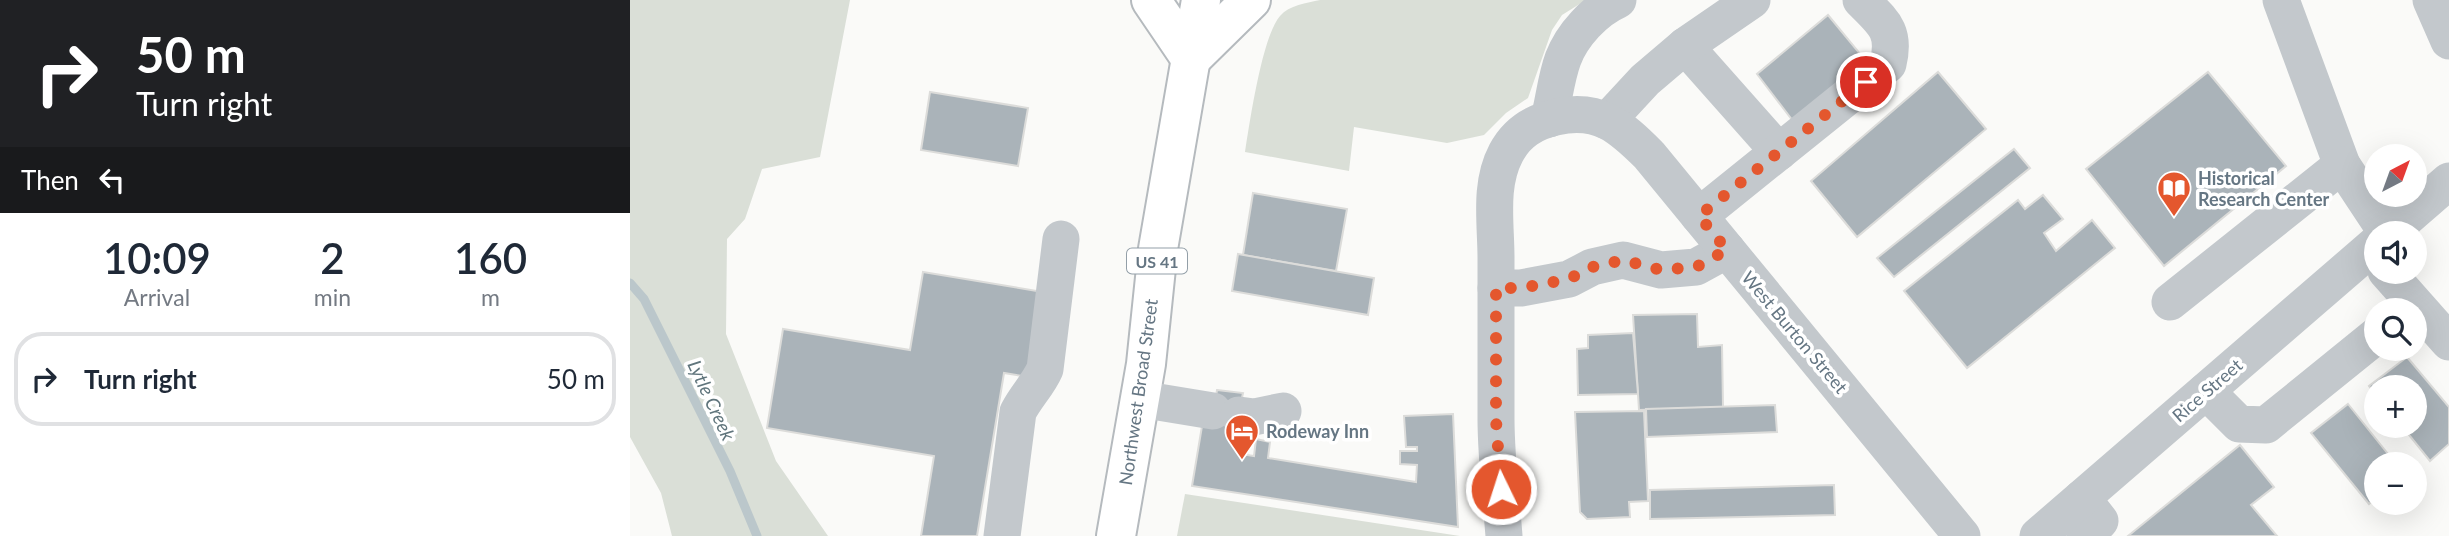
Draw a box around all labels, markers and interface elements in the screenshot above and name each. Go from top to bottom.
text: 50 m [136,25,246,83]
icon: right [21,28,112,119]
pin [1836,52,1896,112]
icon: arrive [1847,63,1885,101]
text: Turn right [136,84,272,123]
north arrow [2364,144,2427,206]
map controls [2364,144,2427,515]
icon: left [93,161,131,199]
text: Then [21,164,79,196]
place label: Historical Research Center [2198,167,2329,210]
library icon: Historical Research Center [2155,169,2193,218]
button: sound [2364,221,2427,284]
text: 10:09 [103,233,211,283]
text: 2 [320,233,345,283]
text: 160 [454,233,527,283]
road number: US 41 [1127,248,1187,274]
street label: West Burton Street [1738,266,1853,398]
text: Arrival [124,283,190,311]
text: min [314,283,351,311]
text: m [481,283,500,311]
street label: Northwest Broad Street [1114,297,1162,487]
button: search [2364,298,2427,361]
street label: Rice Street [2168,353,2247,426]
water label: Lytle Creek [683,356,741,445]
icon: right [25,360,63,398]
text: Turn right [84,363,197,395]
text: 50 m [547,363,605,395]
button: + [2364,375,2427,438]
hotel icon: Rodeway Inn [1223,412,1261,461]
place label: Rodeway Inn [1266,420,1369,442]
position arrow [1464,452,1538,526]
button: − [2364,452,2427,515]

